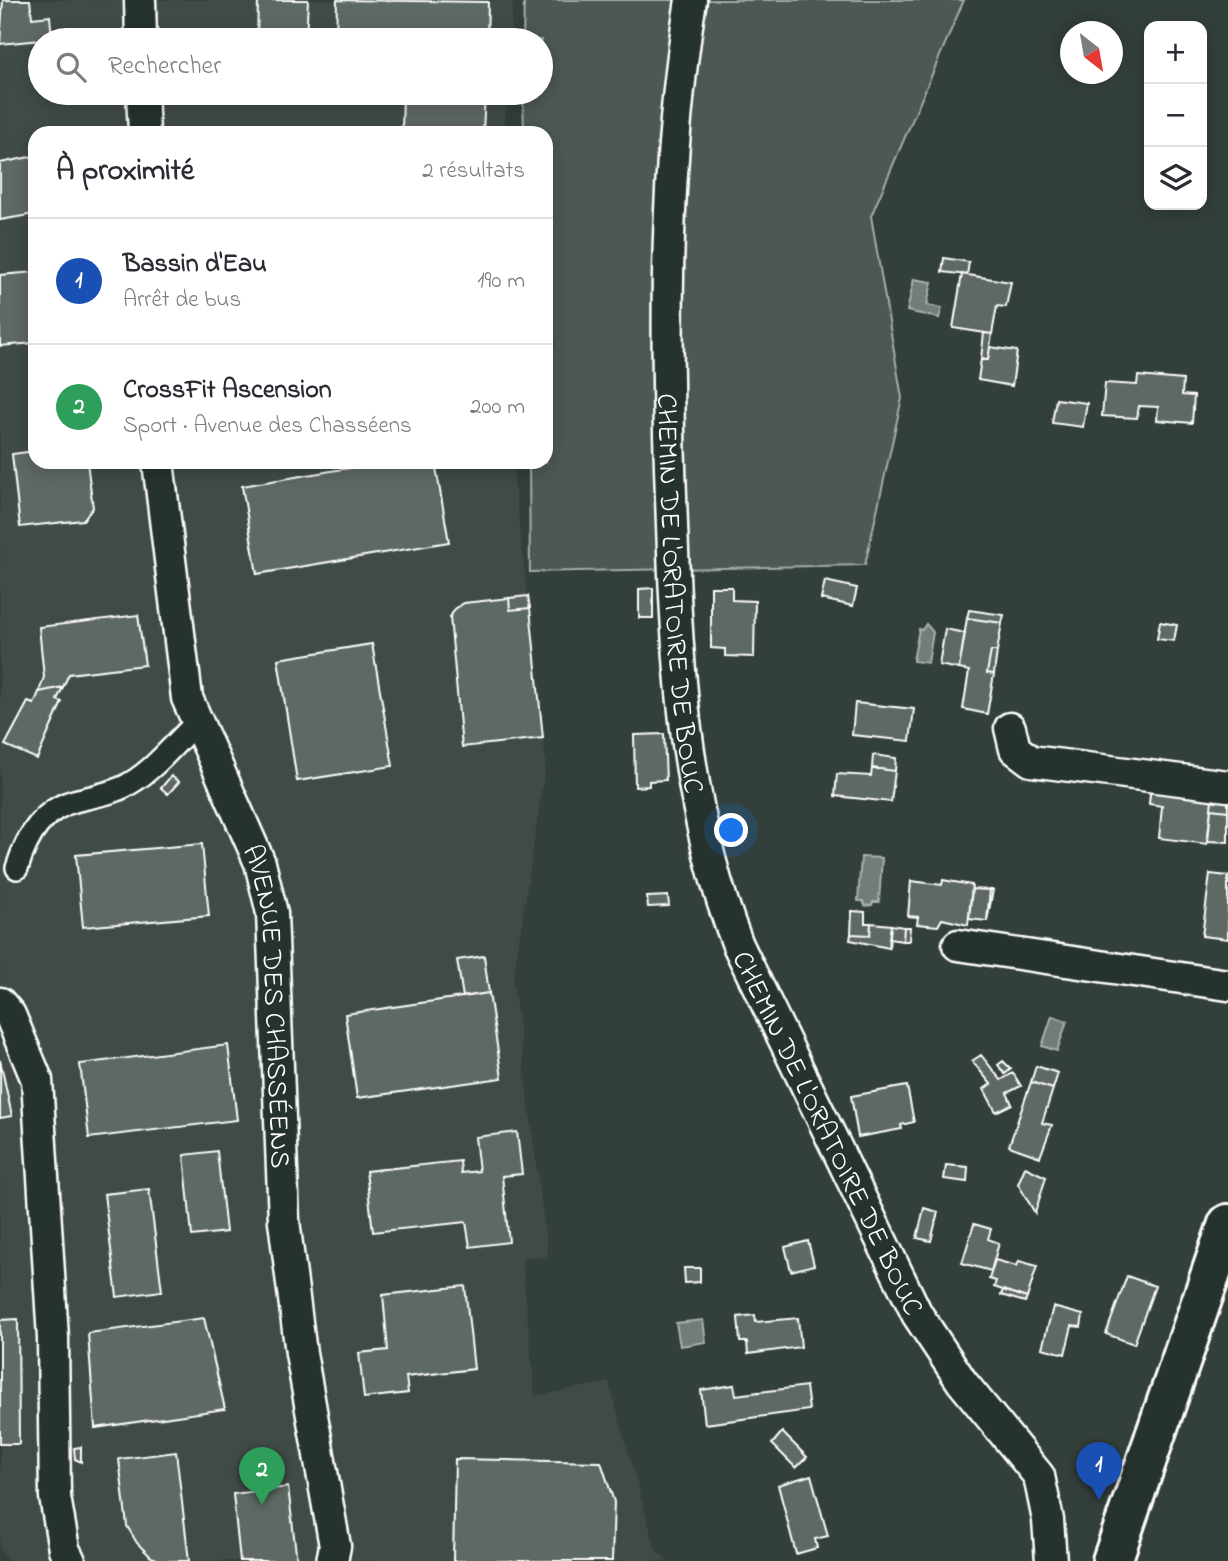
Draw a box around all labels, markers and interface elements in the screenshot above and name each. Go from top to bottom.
north arrow [1060,21,1123,84]
map controls [1144,21,1207,210]
button: + [1144,21,1207,84]
search box [28,28,553,105]
icon: search [52,48,90,86]
text: Rechercher [108,48,221,86]
button: − [1144,84,1207,147]
button: layers [1144,147,1207,210]
text: À proximité [56,150,194,194]
text: 2 résultats [422,155,525,188]
text: Bassin d'Eau [123,246,267,284]
text: 1 [75,265,83,298]
text: 190 m [477,265,525,298]
text: Arrêt de bus [123,284,241,317]
text: CrossFit Ascension [123,372,332,410]
text: 2 [73,391,85,424]
text: 200 m [470,391,525,424]
street label: CHEMIN DE L'ORATOIRE DE BOUC [644,393,712,797]
text: Sport · Avenue des Chasséens [123,410,412,443]
your location [714,813,748,847]
street label: AVENUE DES CHASSÉENS [230,838,299,1169]
street label: CHEMIN DE L'ORATOIRE DE BOUC [720,945,932,1323]
pin: 1 [1076,1442,1122,1500]
pin: 2 [239,1447,285,1505]

